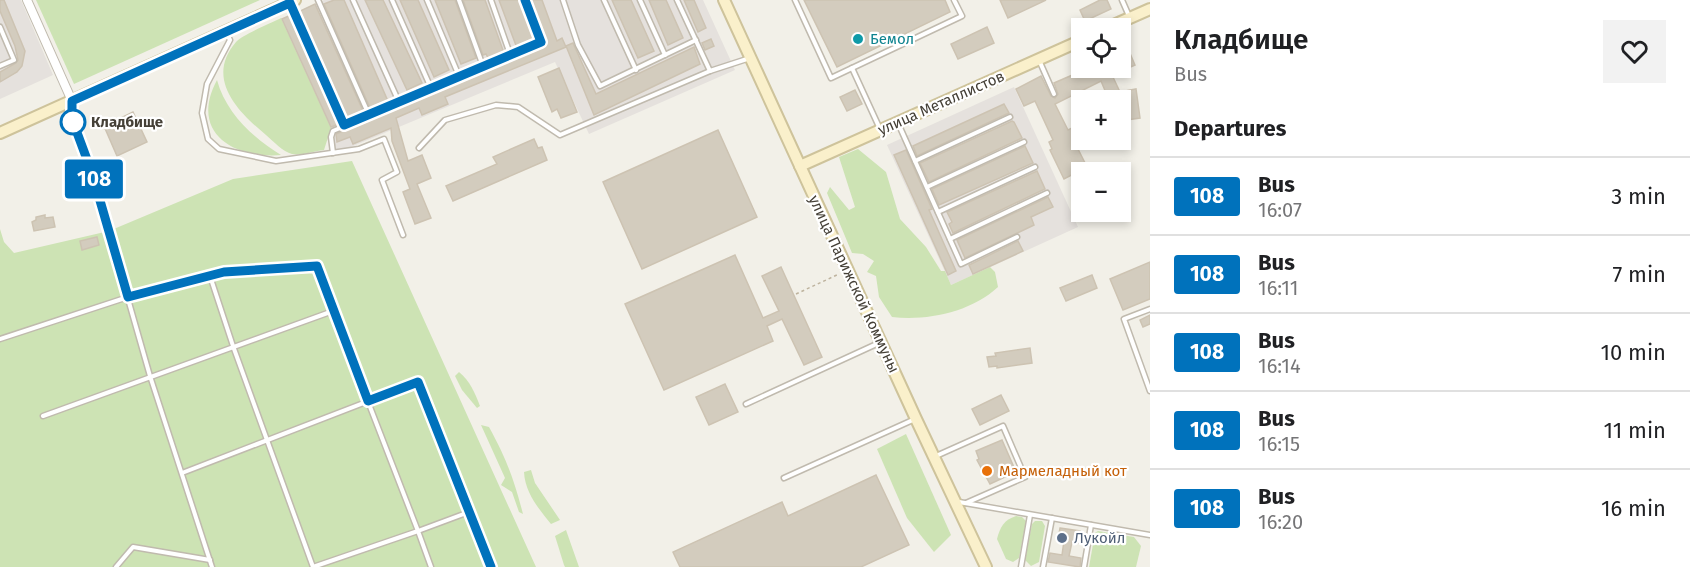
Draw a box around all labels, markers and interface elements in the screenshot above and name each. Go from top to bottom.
map controls [1071,18,1131,222]
button: locate [1071,18,1131,78]
button: heart [1603,20,1666,83]
text: Кладбище [1174,23,1308,56]
place label: Бемол [870,30,914,48]
marker: Бемол [851,32,865,46]
text: Bus [1174,62,1207,86]
street label: улица Металлистов [875,67,1007,139]
button: + [1071,90,1131,150]
marker: Кладбище [60,109,86,135]
place label: Кладбище [91,113,163,131]
text: Departures [1174,115,1286,142]
line badge: 108 [60,160,128,198]
button: − [1071,162,1131,222]
text: 108 [77,166,111,192]
text: Bus [1258,171,1295,198]
text: 108 [1190,183,1224,209]
text: 3 min [1611,183,1666,210]
street label: улица Парижской Коммуны [805,192,903,376]
text: 16:07 [1258,198,1302,222]
text: Bus [1258,249,1295,276]
text: 108 [1190,261,1224,287]
text: 7 min [1612,261,1666,288]
text: 16:11 [1258,276,1298,300]
text: Bus [1258,327,1295,354]
text: 108 [1190,339,1224,365]
text: 10 min [1600,339,1666,366]
text: 16:14 [1258,354,1301,378]
text: Bus [1258,405,1295,432]
text: 108 [1190,417,1224,443]
text: 11 min [1603,417,1666,444]
text: 16:15 [1258,432,1300,456]
place label: Мармеладный кот [999,462,1127,480]
marker: Мармеладный кот [980,464,994,478]
text: Bus [1258,483,1295,510]
text: 108 [1190,495,1224,521]
text: 16 min [1601,495,1666,522]
text: 16:20 [1258,510,1303,534]
place label: Лукойл [1074,529,1125,547]
marker: Лукойл [1055,531,1069,545]

